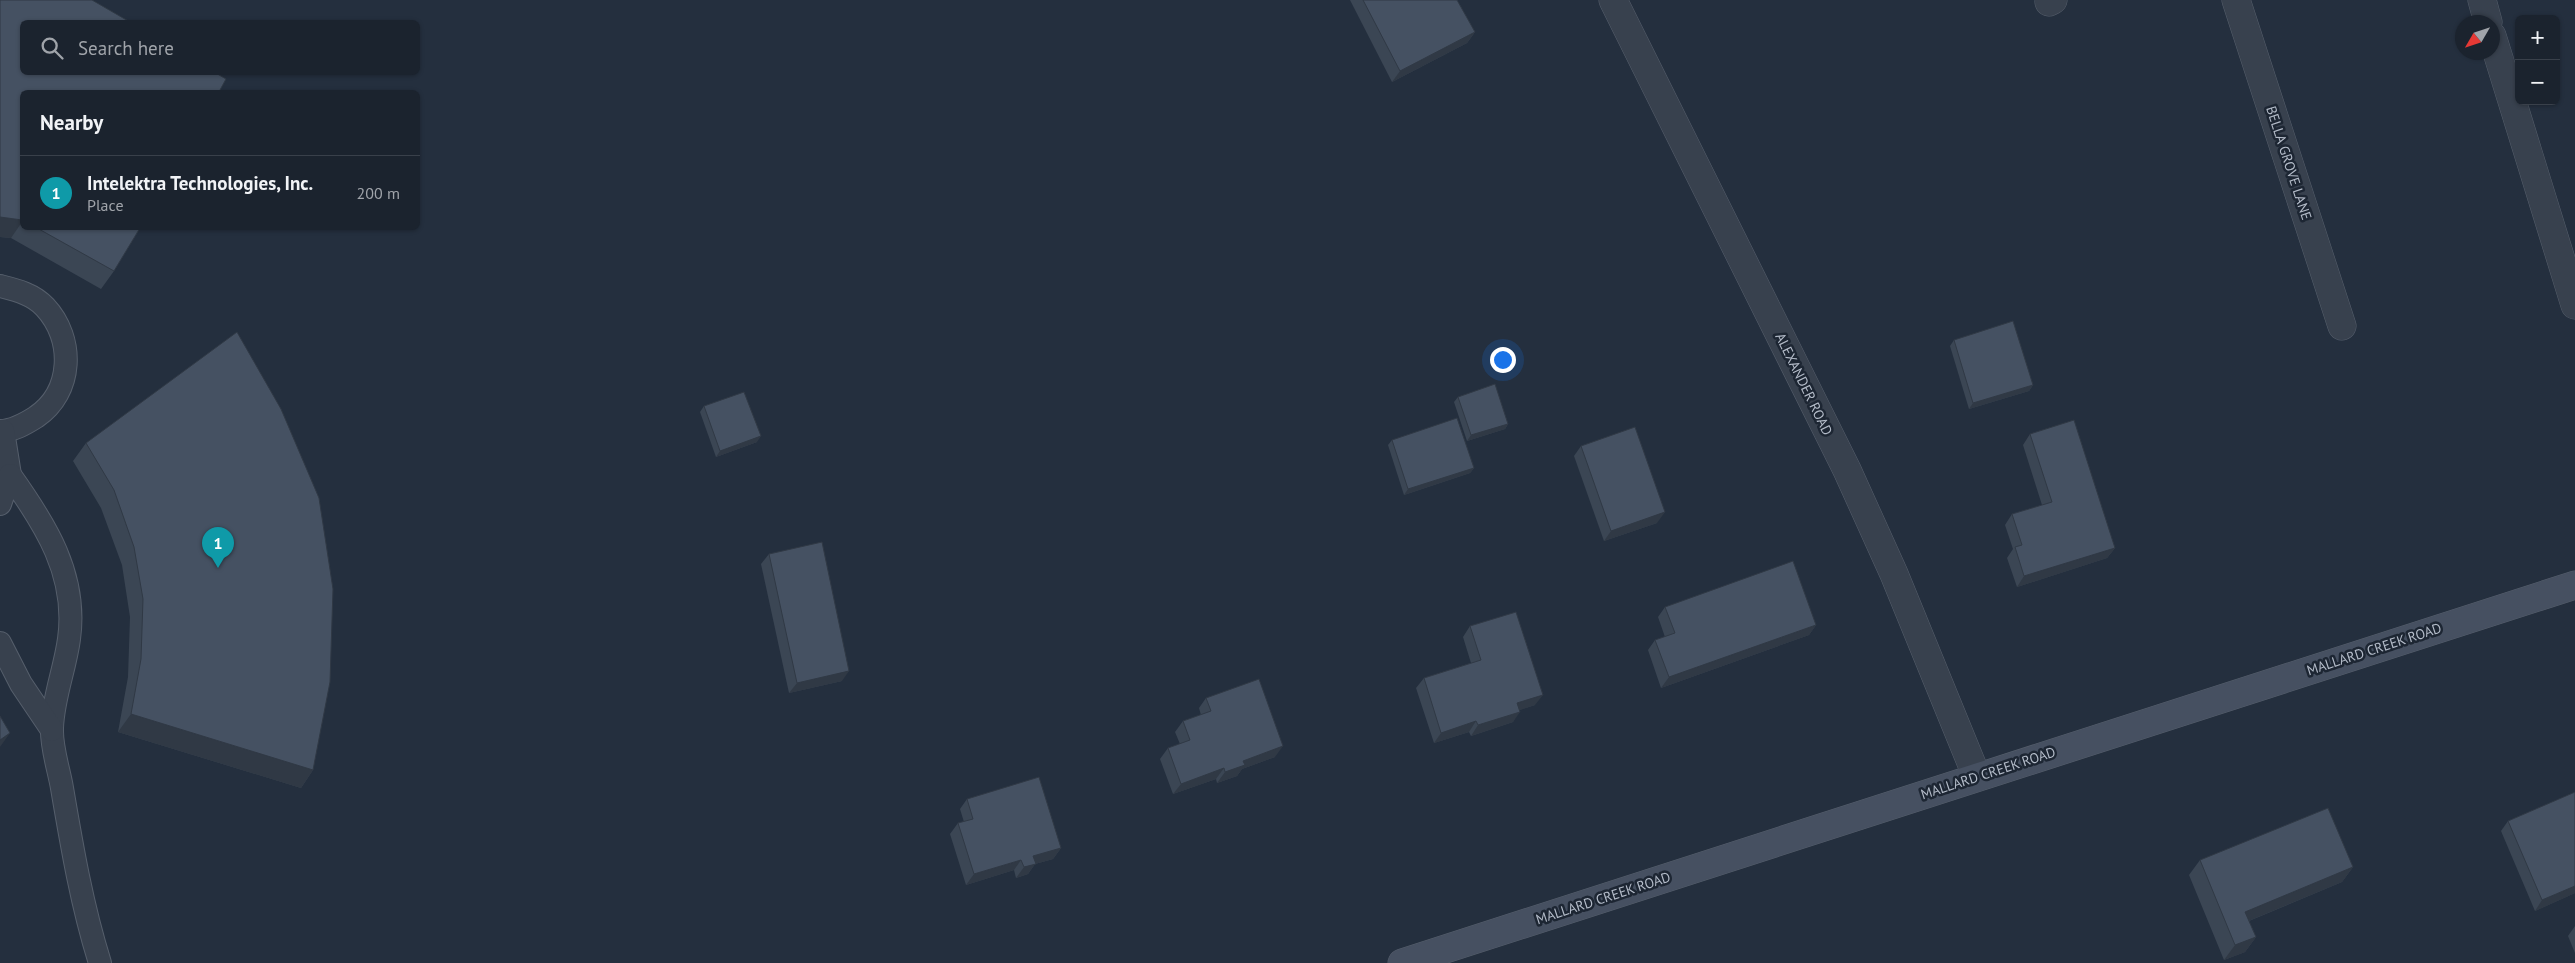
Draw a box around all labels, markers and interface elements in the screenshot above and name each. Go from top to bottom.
north arrow [2455,15,2500,60]
map controls [2515,15,2560,105]
button: + [2515,15,2560,60]
search box [20,20,420,75]
icon: search [38,34,66,62]
text: Search here [78,36,174,60]
button: − [2515,60,2560,105]
street label: BELLA GROVE LANE [2262,104,2316,222]
text: Nearby [40,109,103,136]
text: Intelektra Technologies, Inc. [87,171,313,195]
text: 1 [51,183,61,203]
text: 200 m [357,183,400,203]
text: Place [87,195,124,215]
street label: ALEXANDER ROAD [1771,330,1837,438]
your location [1490,347,1516,373]
pin: 1 [202,527,234,568]
street label: MALLARD CREEK ROAD [2304,619,2444,679]
street label: MALLARD CREEK ROAD [1918,743,2058,803]
street label: MALLARD CREEK ROAD [1533,868,1673,928]

